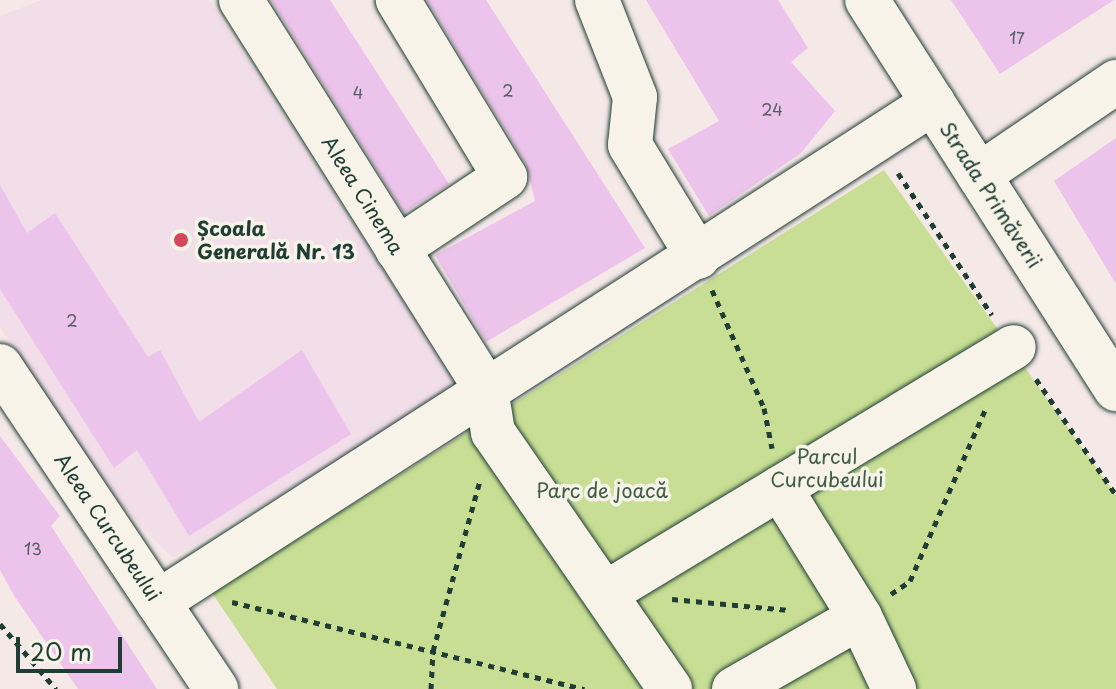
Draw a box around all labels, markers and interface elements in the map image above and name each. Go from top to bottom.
house number: 17 [1009,27,1025,47]
house number: 2 [502,80,514,100]
house number: 4 [353,82,363,102]
house number: 24 [761,99,783,119]
street label: Strada Primăverii [935,117,1047,273]
street label: Aleea Cinema [317,131,409,259]
place label: Școala Generală Nr. 13 [197,216,355,263]
marker: Școala Generală Nr. 13 [172,231,190,249]
house number: 2 [66,310,78,330]
park label: Parcul Curcubeului [770,444,884,491]
street label: Aleea Curcubeului [49,448,167,606]
park label: Parc de joacă [536,478,668,502]
house number: 13 [24,538,42,558]
scale bar [20,621,126,671]
text: 20 m [30,633,92,669]

